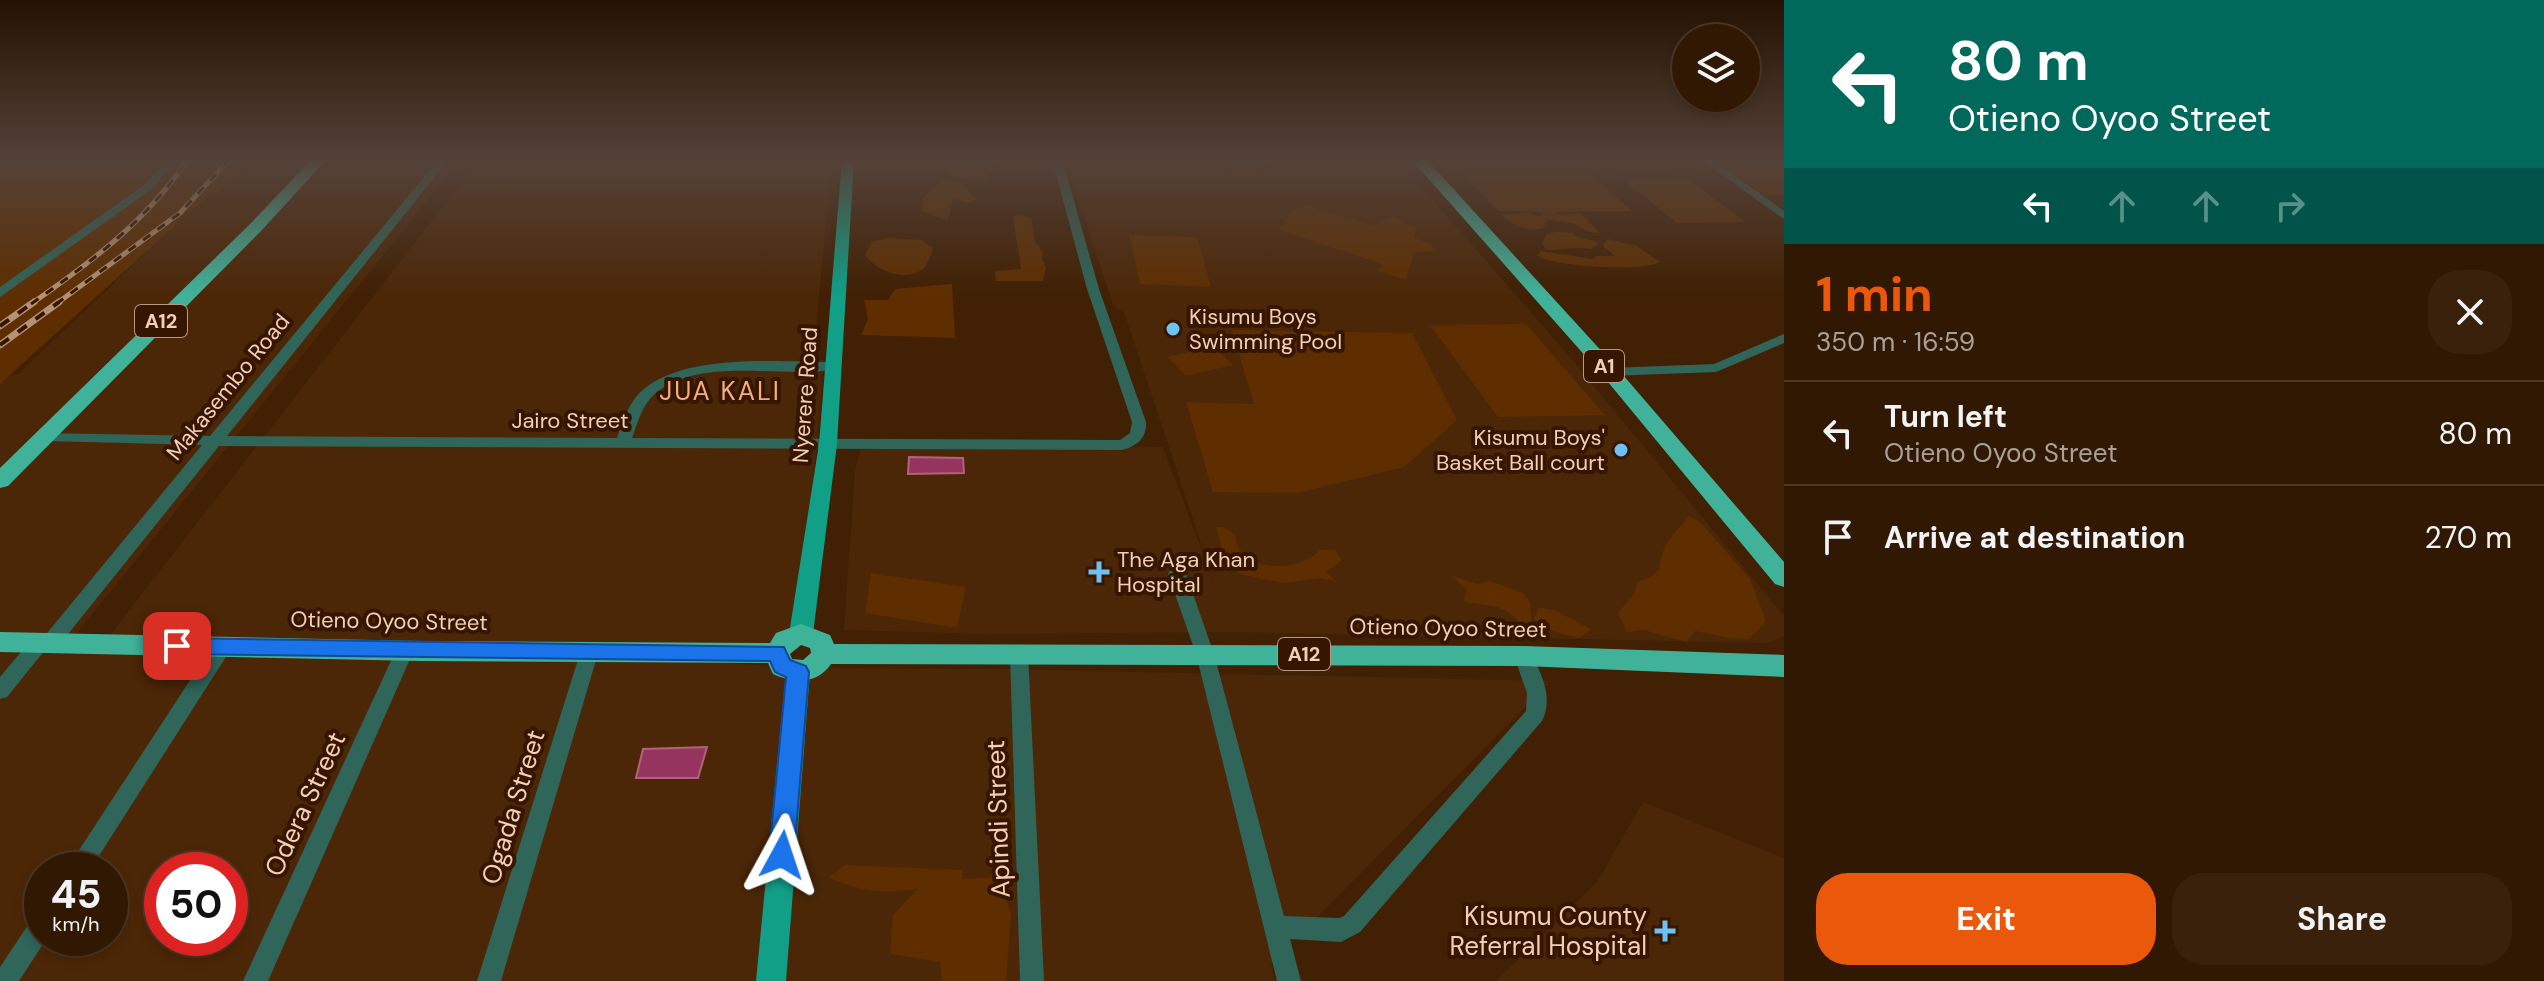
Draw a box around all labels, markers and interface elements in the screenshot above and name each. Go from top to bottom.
map controls [1672,24,1760,112]
button: layers [1672,24,1760,112]
text: 80 m [1948,24,2089,97]
icon: left [1816,32,1920,136]
text: Otieno Oyoo Street [1948,95,2271,142]
icon: left [2016,184,2060,228]
icon: ahead [2100,184,2144,228]
icon: ahead [2184,184,2228,228]
icon: right [2268,184,2312,228]
text: 1 min [1816,263,1933,326]
button: close [2428,270,2512,354]
place label: Kisumu Boys Swimming Pool [1189,302,1342,356]
road number: A12 [135,305,187,337]
street label: Makasembo Road [160,308,296,466]
marker: Kisumu Boys Swimming Pool [1164,320,1182,338]
text: 350 m · 16:59 [1816,325,1975,359]
street label: Nyerere Road [786,326,824,464]
road number: A1 [1584,350,1624,382]
district label: JUA KALI [659,374,781,408]
text: Turn left [1884,397,2007,436]
street label: Jairo Street [511,406,629,435]
icon: left [1816,411,1860,455]
text: 80 m [2439,414,2512,453]
place label: Kisumu Boys' Basket Ball court [1436,423,1605,477]
text: Otieno Oyoo Street [1884,436,2117,470]
marker: Kisumu Boys' Basket Ball court [1612,441,1630,459]
icon: arrive [1816,515,1860,559]
text: Arrive at destination [1884,518,2185,557]
text: 270 m [2424,518,2512,557]
place label: The Aga Khan Hospital [1117,545,1255,599]
marker: The Aga Khan Hospital [1088,561,1110,583]
street label: Otieno Oyoo Street [290,605,488,637]
pin [143,612,211,680]
street label: Otieno Oyoo Street [1349,612,1547,644]
icon: arrive [155,624,199,668]
road number: A12 [1278,638,1330,670]
street label: Odera Street [257,726,353,882]
street label: Ogada Street [473,726,553,888]
street label: Apindi Street [978,740,1018,898]
position arrow [740,813,824,897]
speed limit sign: 50 [144,852,248,956]
text: 45 [51,868,101,920]
button: Exit [1816,873,2156,965]
button: Share [2172,873,2512,965]
place label: Kisumu County Referral Hospital [1450,899,1647,963]
text: km/h [52,911,100,937]
marker: Kisumu County Referral Hospital [1654,920,1676,942]

